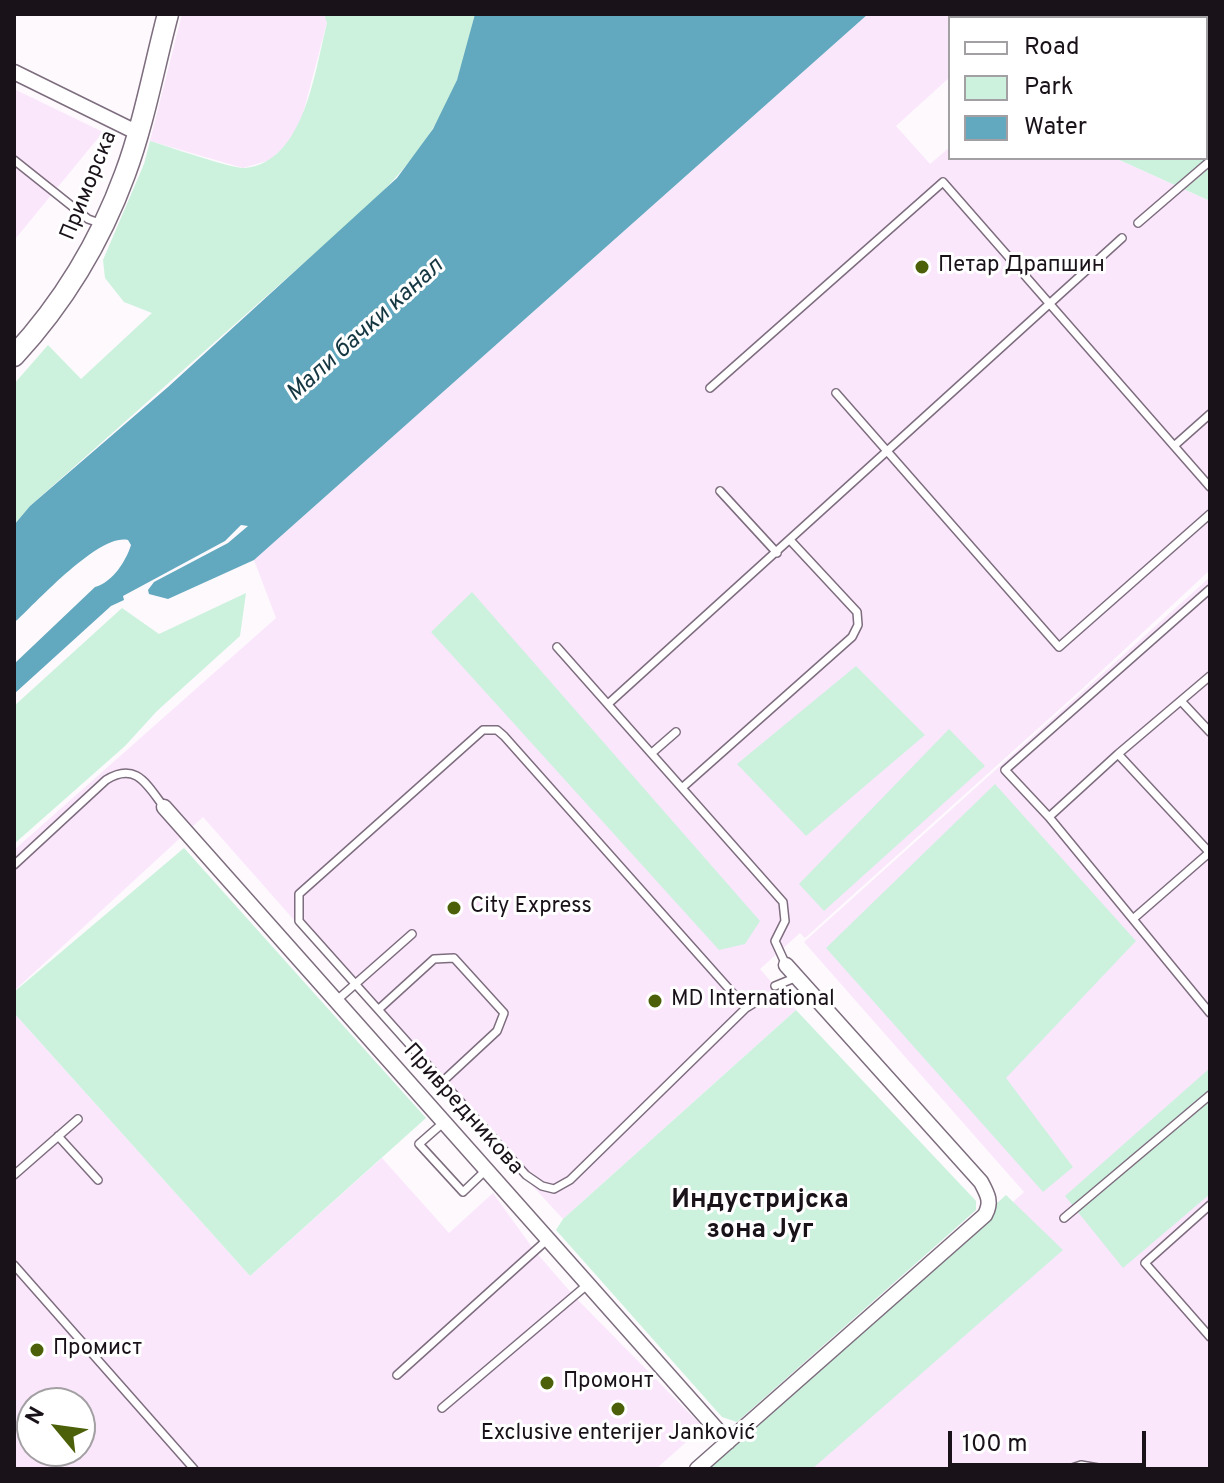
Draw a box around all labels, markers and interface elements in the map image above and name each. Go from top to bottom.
legend [948,16,1208,160]
text: Road [1024,33,1080,63]
text: Park [1024,73,1074,103]
text: Water [1024,113,1087,143]
street label: Приморска [56,127,124,245]
water label: Мали бачки канал [282,253,450,409]
place label: Петар Драпшин [938,254,1105,280]
marker: Петар Драпшин [913,258,931,276]
place label: City Express [470,895,592,921]
marker: City Express [445,899,463,917]
place label: MD International [671,988,835,1014]
marker: MD International [646,992,664,1010]
street label: Привредникова [396,1039,528,1181]
district label: Индустријска зона Југ [671,1186,849,1248]
place label: Промист [53,1337,142,1363]
marker: Промист [28,1341,46,1359]
place label: Промонт [563,1370,654,1396]
marker: Промонт [538,1374,556,1392]
north arrow [16,1387,96,1467]
marker: Exclusive enterijer Janković [609,1400,627,1418]
text: N [21,1403,52,1430]
scale bar [952,1415,1150,1465]
place label: Exclusive enterijer Janković [481,1422,755,1448]
text: 100 m [962,1430,1028,1460]

